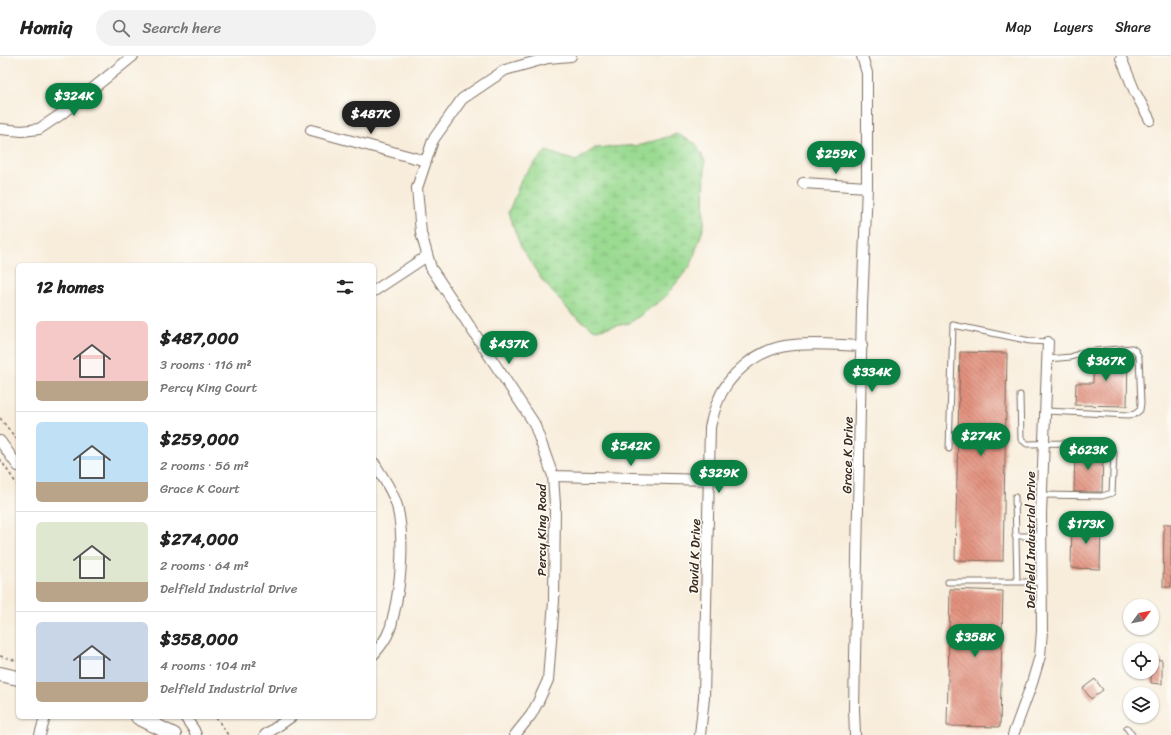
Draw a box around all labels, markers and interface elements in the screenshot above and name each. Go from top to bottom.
search box [96,10,376,46]
text: Homiq [20,11,72,44]
text: Search here [142,15,221,41]
text: Map [1006,15,1031,40]
text: Layers [1053,15,1093,40]
text: Share [1115,15,1151,40]
icon: search [110,17,132,39]
pin: $324K [46,83,102,117]
text: $324K [54,84,94,107]
pin: $487K [343,101,399,135]
text: $487K [351,102,391,125]
pin: $259K [808,141,864,175]
text: $259K [816,142,856,165]
text: 12 homes [36,272,104,302]
icon: filters [334,276,356,298]
text: $487,000 [160,323,239,353]
pin: $437K [481,331,537,365]
text: $437K [489,332,529,355]
icon: home [68,337,116,385]
pin: $367K [1078,348,1134,382]
text: $367K [1087,349,1125,372]
text: 3 rooms · 116 m² [160,353,252,376]
pin: $334K [844,359,900,393]
text: $334K [852,360,892,383]
text: Percy King Court [160,376,257,399]
street label: Grace K Drive [835,416,860,494]
pin: $274K [953,423,1009,457]
text: $259,000 [160,424,239,454]
text: $274K [961,424,1001,447]
pin: $542K [603,433,659,467]
text: $542K [611,434,651,457]
pin: $623K [1060,437,1116,471]
icon: home [68,438,116,486]
text: $623K [1069,438,1107,461]
text: 2 rooms · 56 m² [160,454,249,477]
pin: $329K [691,460,747,494]
text: $329K [699,461,739,484]
street label: Delfield Industrial Drive [1019,471,1042,609]
text: Grace K Court [160,477,240,500]
street label: Percy King Road [530,483,553,576]
pin: $173K [1058,511,1114,545]
text: $173K [1068,512,1104,535]
street label: David K Drive [682,518,707,594]
text: $274,000 [160,524,238,554]
icon: home [68,538,116,586]
text: 2 rooms · 64 m² [160,554,249,577]
text: Delfield Industrial Drive [160,577,297,600]
north arrow [1123,599,1159,635]
map controls [1123,599,1159,723]
text: $358,000 [160,624,238,654]
pin: $358K [947,624,1003,658]
text: $358K [955,625,995,648]
icon: home [68,638,116,686]
button: locate [1123,643,1159,679]
text: 4 rooms · 104 m² [160,654,256,677]
text: Delfield Industrial Drive [160,677,297,700]
button: layers [1123,687,1159,723]

